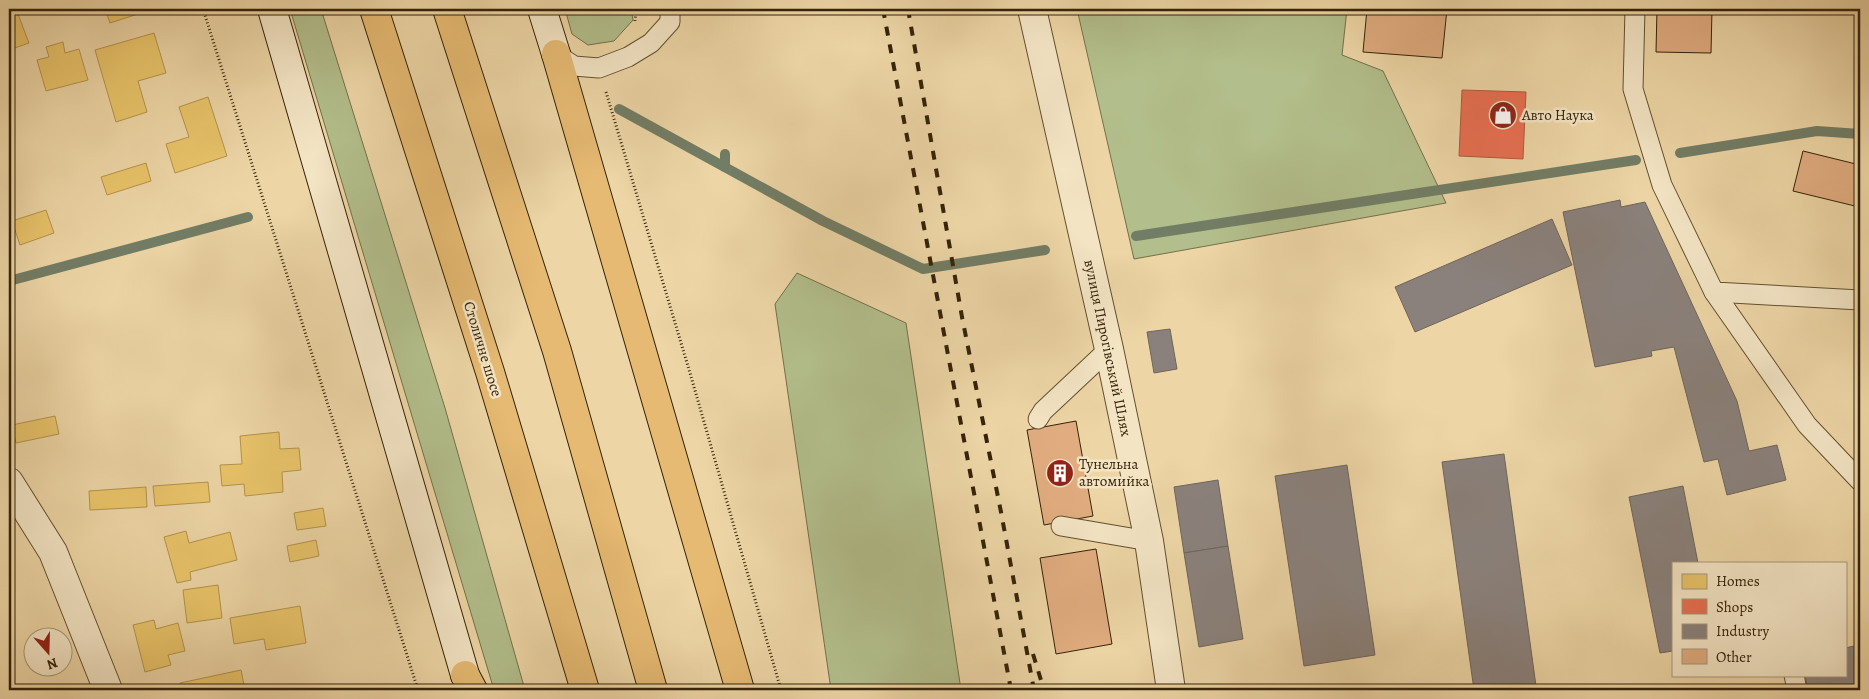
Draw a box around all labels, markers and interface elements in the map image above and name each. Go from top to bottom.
shop icon: Авто Наука [1488,100,1518,130]
place label: Авто Наука [1521,105,1594,125]
street label: вулиця Пирогівський Шлях [1079,258,1137,439]
street label: Столичне шосе [459,299,507,399]
place label: Тунельна автомийка [1079,454,1149,491]
building icon: Тунельна автомийка [1045,458,1075,488]
legend [1672,562,1846,676]
text: Homes [1716,571,1760,591]
text: Shops [1716,597,1753,617]
text: Industry [1716,621,1770,641]
north arrow [22,626,72,676]
text: Other [1716,647,1752,667]
text: N [44,653,60,674]

